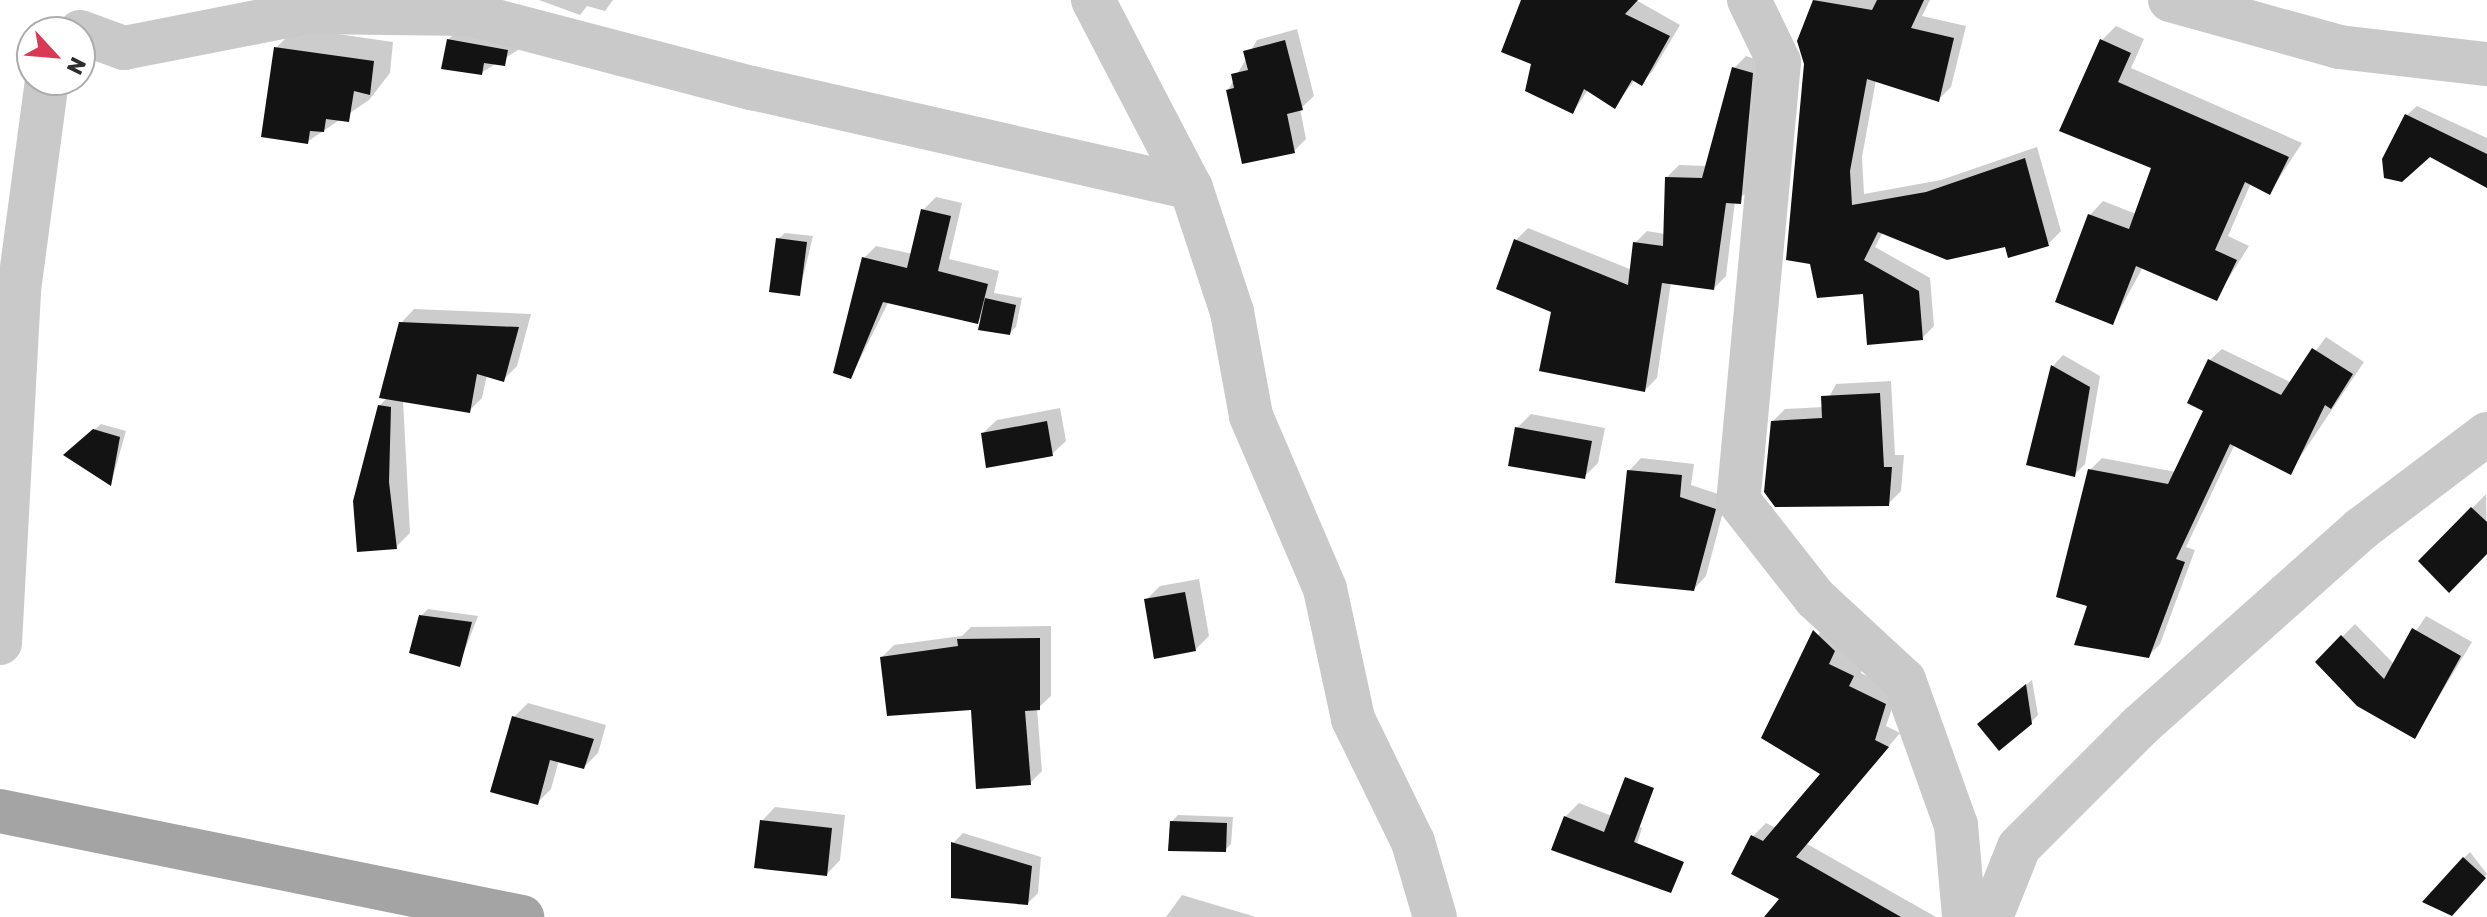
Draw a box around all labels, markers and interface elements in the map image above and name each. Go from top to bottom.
north arrow [16,16,96,96]
text: N [61,53,92,79]

